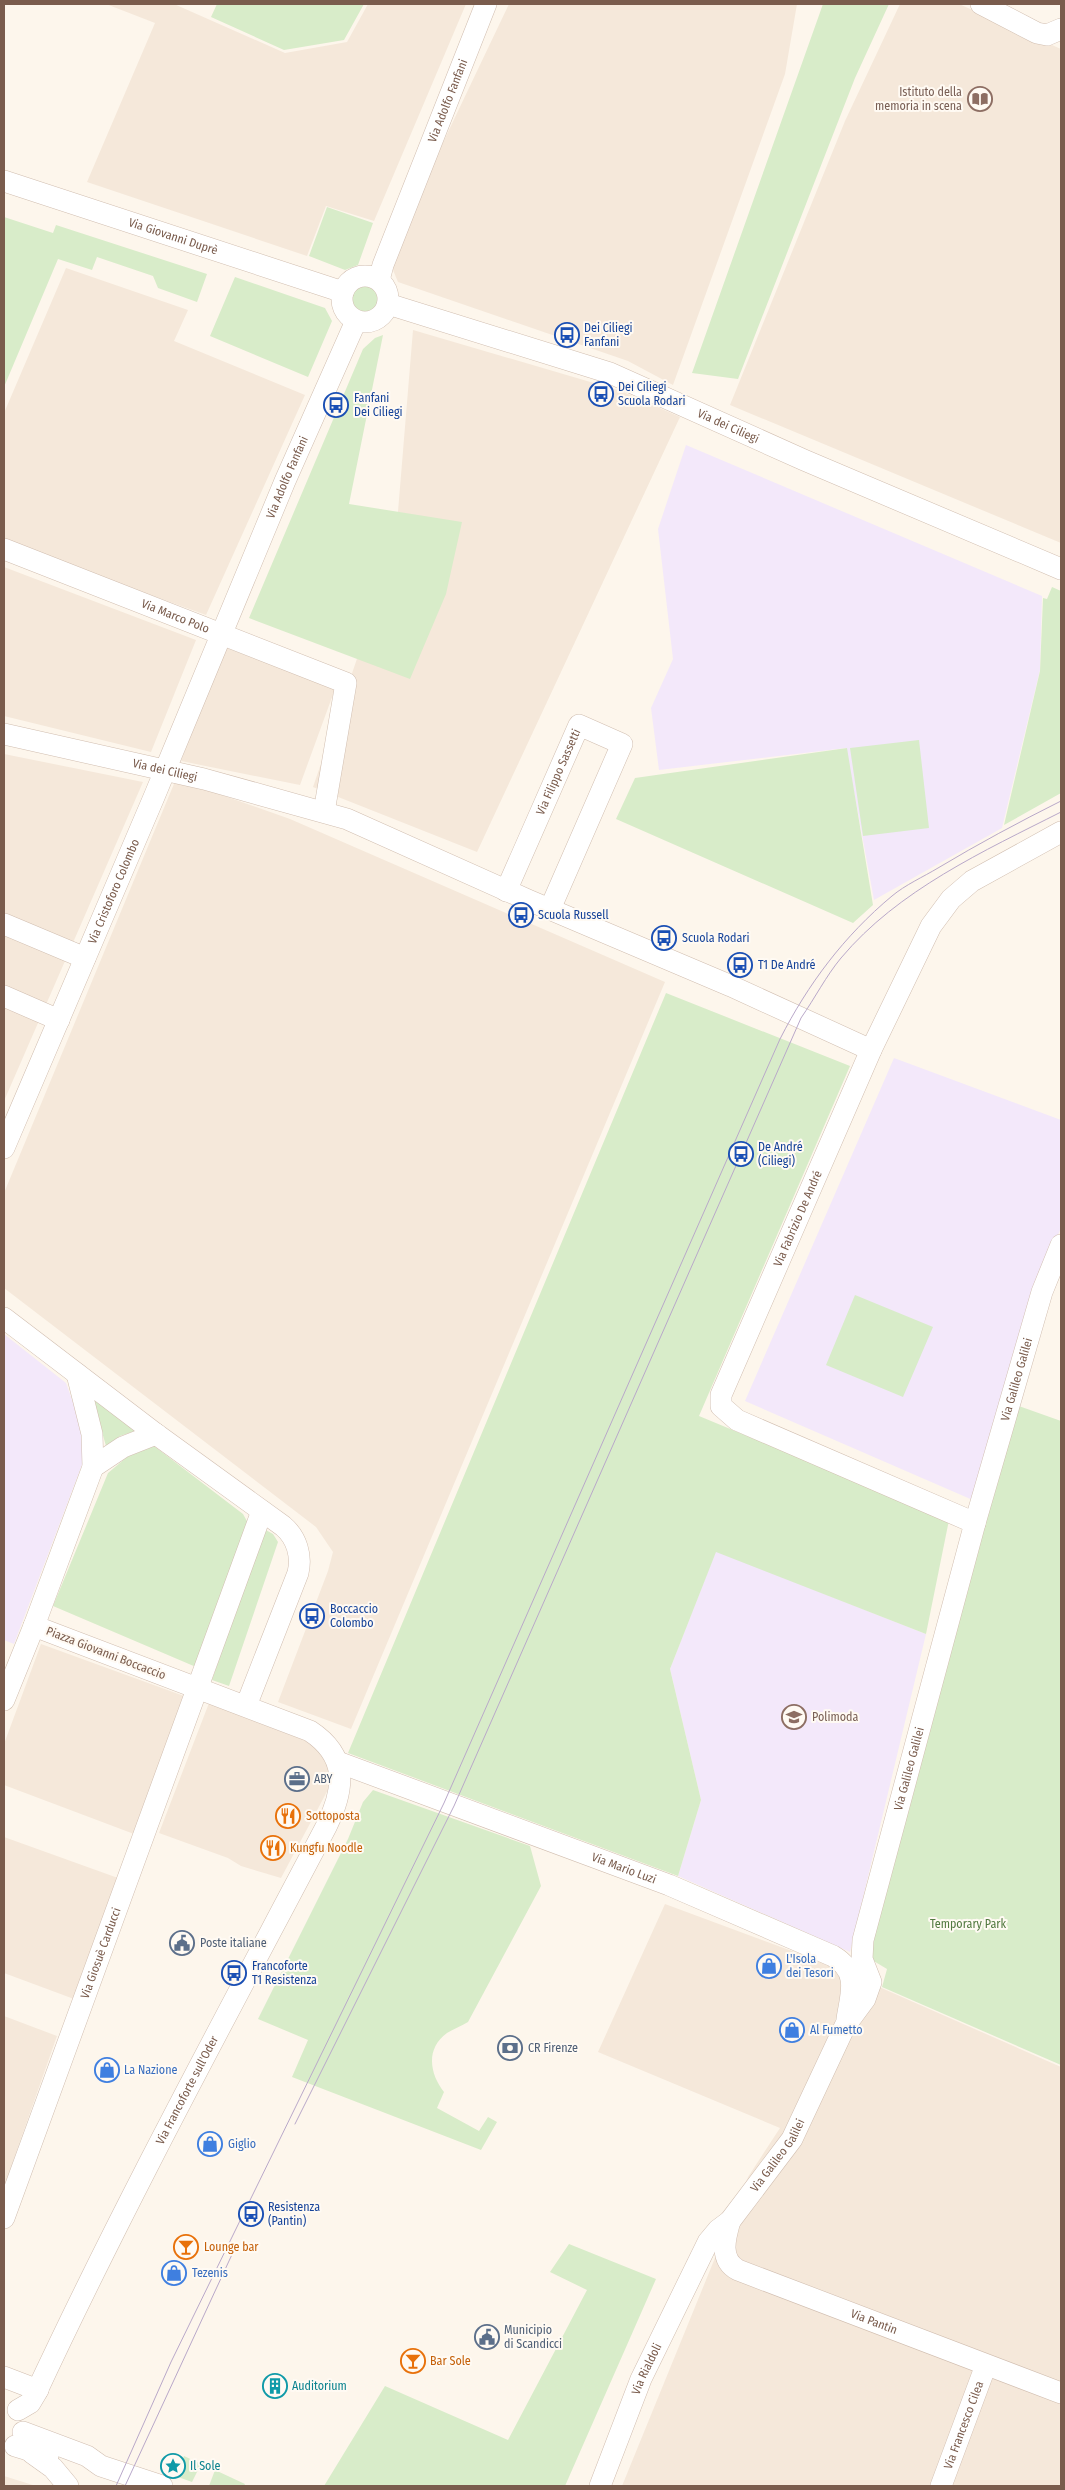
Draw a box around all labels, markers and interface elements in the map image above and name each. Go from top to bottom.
street label: Via Adolfo Fanfani [425,57,470,144]
place label: Istituto della memoria in scena [875,85,962,113]
library icon: Istituto della memoria in scena [967,86,993,112]
street label: Via Giovanni Duprè [127,215,220,258]
place label: Dei Ciliegi Fanfani [584,321,633,349]
bus stop icon: Dei Ciliegi Fanfani [554,322,580,348]
place label: Dei Ciliegi Scuola Rodari [618,380,686,408]
bus stop icon: Dei Ciliegi Scuola Rodari [588,381,614,407]
place label: Fanfani Dei Ciliegi [354,391,403,419]
bus stop icon: Fanfani Dei Ciliegi [323,392,349,418]
street label: Via dei Ciliegi [695,406,761,446]
street label: Via Adolfo Fanfani [263,434,311,521]
street label: Via Marco Polo [139,596,211,636]
street label: Via Filippo Sassetti [533,727,583,817]
street label: Via dei Ciliegi [131,756,199,784]
street label: Via Cristoforo Colombo [85,837,142,946]
bus stop icon: Scuola Russell [508,902,534,928]
place label: Scuola Russell [538,908,609,922]
bus stop icon: Scuola Rodari [651,925,677,951]
place label: Scuola Rodari [682,931,750,945]
bus stop icon: T1 De André [727,952,753,978]
place label: T1 De André [758,958,815,972]
place label: De André (Ciliegi) [758,1140,803,1168]
bus stop icon: De André (Ciliegi) [728,1141,754,1167]
street label: Via Fabrizio De André [771,1168,825,1269]
street label: Via Galileo Galilei [998,1336,1035,1423]
place label: Boccaccio Colombo [330,1602,378,1630]
bus stop icon: Boccaccio Colombo [299,1603,325,1629]
street label: Piazza Giovanni Boccaccio [44,1624,168,1682]
school or university icon: Polimoda [781,1704,807,1730]
place label: Polimoda [812,1710,858,1724]
street label: Via Galileo Galilei [891,1725,927,1812]
office icon: ABY [284,1766,310,1792]
place label: ABY [314,1772,333,1786]
restaurant icon: Sottoposta [275,1803,301,1829]
place label: Sottoposta [306,1809,360,1823]
restaurant icon: Kungfu Noodle [260,1835,286,1861]
place label: Kungfu Noodle [290,1841,363,1855]
street label: Via Mario Luzi [590,1850,658,1887]
street label: Via Giosuè Carducci [78,1906,124,2000]
park label: Temporary Park [930,1917,1006,1931]
public building icon: Poste italiane [169,1930,195,1956]
place label: Poste italiane [200,1936,267,1950]
place label: L'Isola dei Tesori [786,1952,834,1980]
shop icon: L'Isola dei Tesori [756,1953,782,1979]
place label: Francoforte T1 Resistenza [252,1959,317,1987]
bus stop icon: Francoforte T1 Resistenza [221,1960,247,1986]
shop icon: Al Fumetto [779,2017,805,2043]
place label: Al Fumetto [810,2023,863,2037]
street label: Via Francoforte sull'Oder [153,2033,222,2147]
bank icon: CR Firenze [497,2035,523,2061]
place label: CR Firenze [528,2041,578,2055]
shop icon: La Nazione [94,2057,120,2083]
place label: La Nazione [124,2063,177,2077]
street label: Via Galileo Galilei [748,2117,807,2195]
shop icon: Giglio [197,2131,223,2157]
place label: Giglio [228,2137,256,2151]
place label: Resistenza (Pantin) [268,2200,320,2228]
bus stop icon: Resistenza (Pantin) [238,2201,264,2227]
bar icon: Lounge bar [173,2234,199,2260]
place label: Lounge bar [204,2240,259,2254]
shop icon: Tezenis [161,2260,187,2286]
place label: Tezenis [192,2266,228,2280]
street label: Via Pantin [849,2307,899,2337]
place label: Municipio di Scandicci [504,2323,562,2351]
public building icon: Municipio di Scandicci [474,2324,500,2350]
street label: Via Rialdoli [629,2341,664,2397]
bar icon: Bar Sole [400,2348,426,2374]
place label: Bar Sole [430,2354,471,2368]
building icon: Auditorium [262,2373,288,2399]
place label: Auditorium [292,2379,347,2393]
street label: Via Francesco Cilea [941,2379,986,2471]
place icon: Il Sole [160,2453,186,2479]
place label: Il Sole [190,2459,221,2473]

